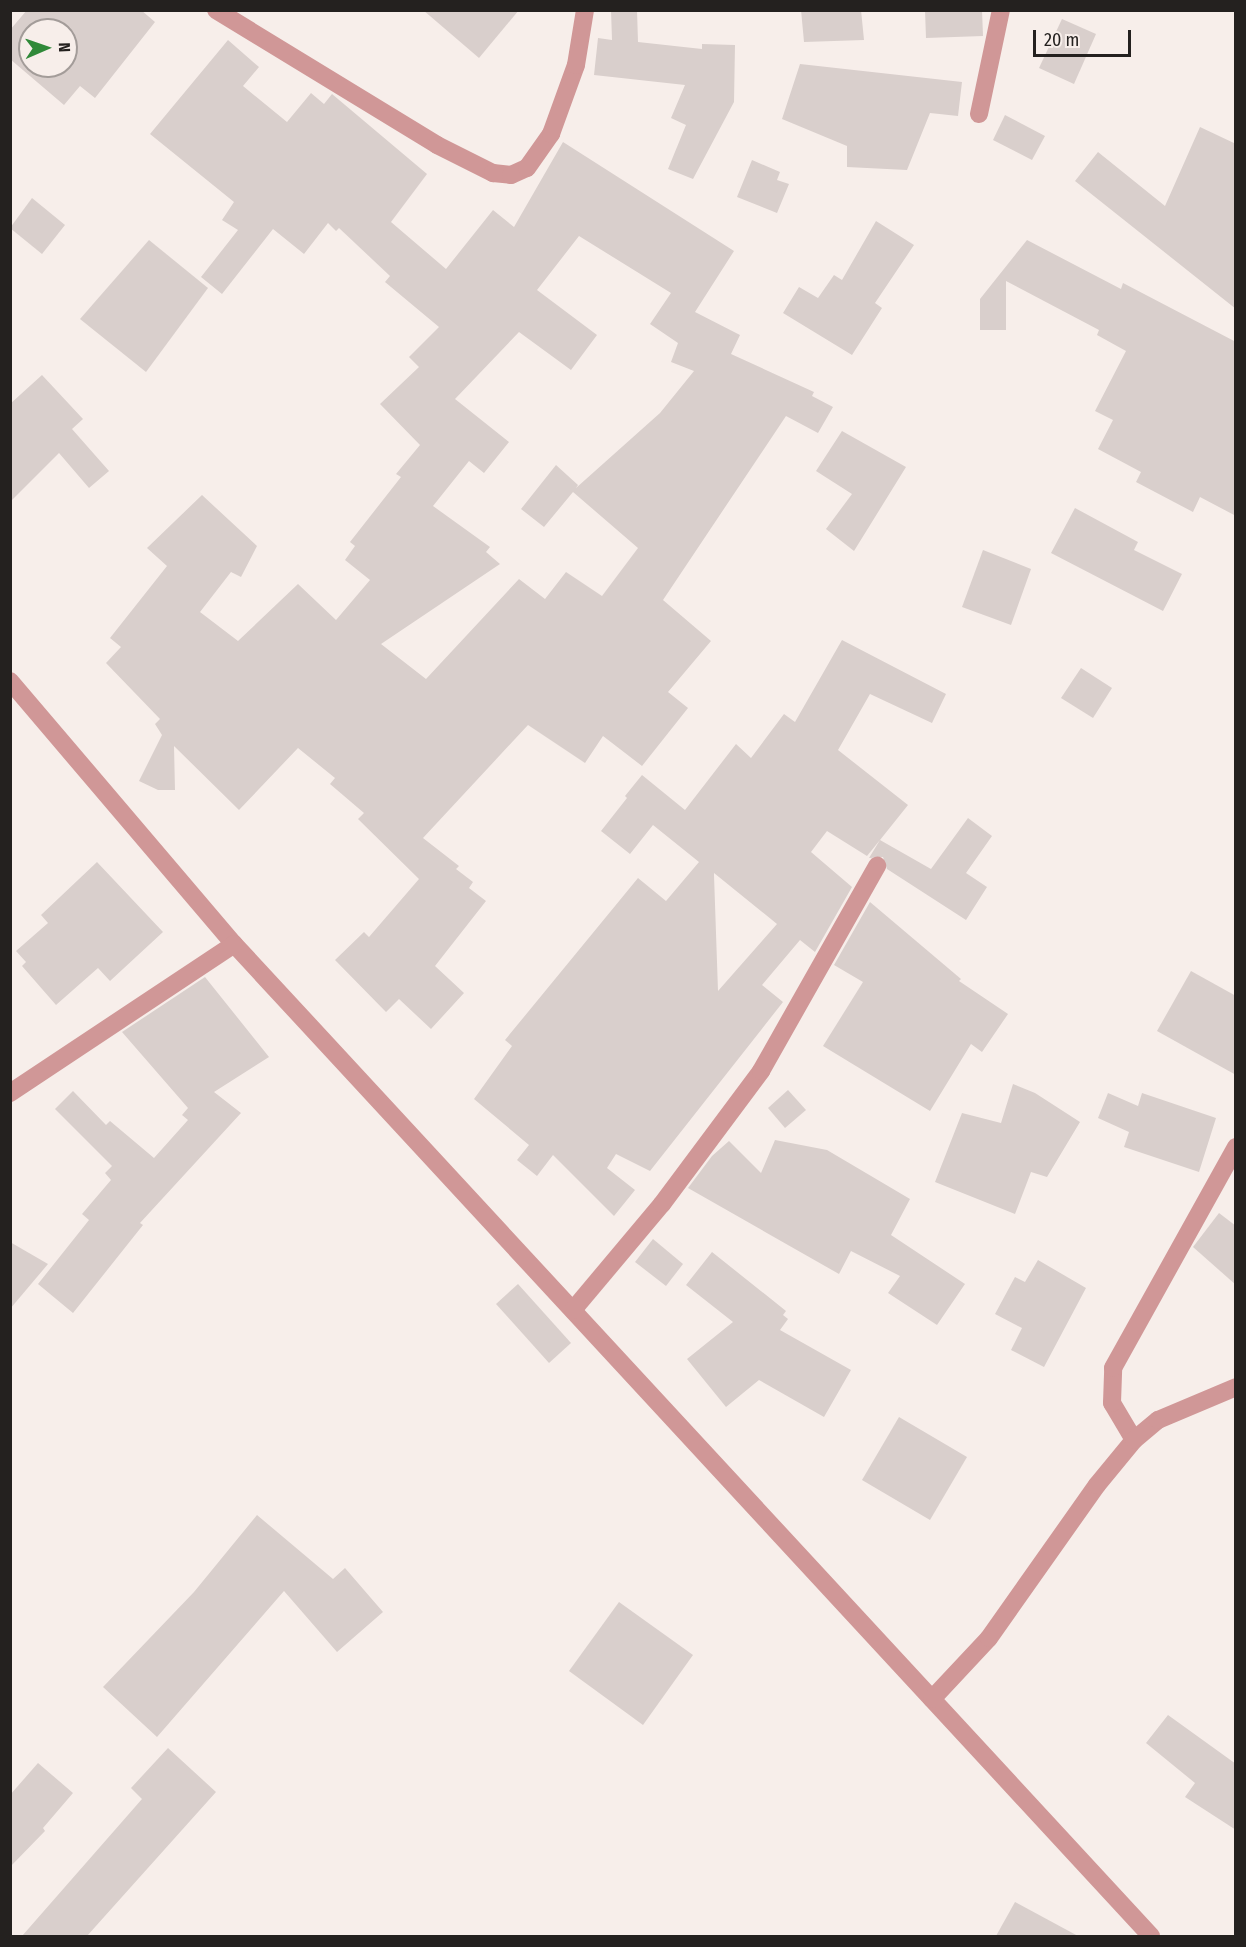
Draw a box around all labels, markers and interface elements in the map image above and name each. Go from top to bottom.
north arrow [18,18,78,78]
scale bar [1036,18,1134,56]
text: 20 m [1044,29,1079,51]
text: N [55,42,74,53]

